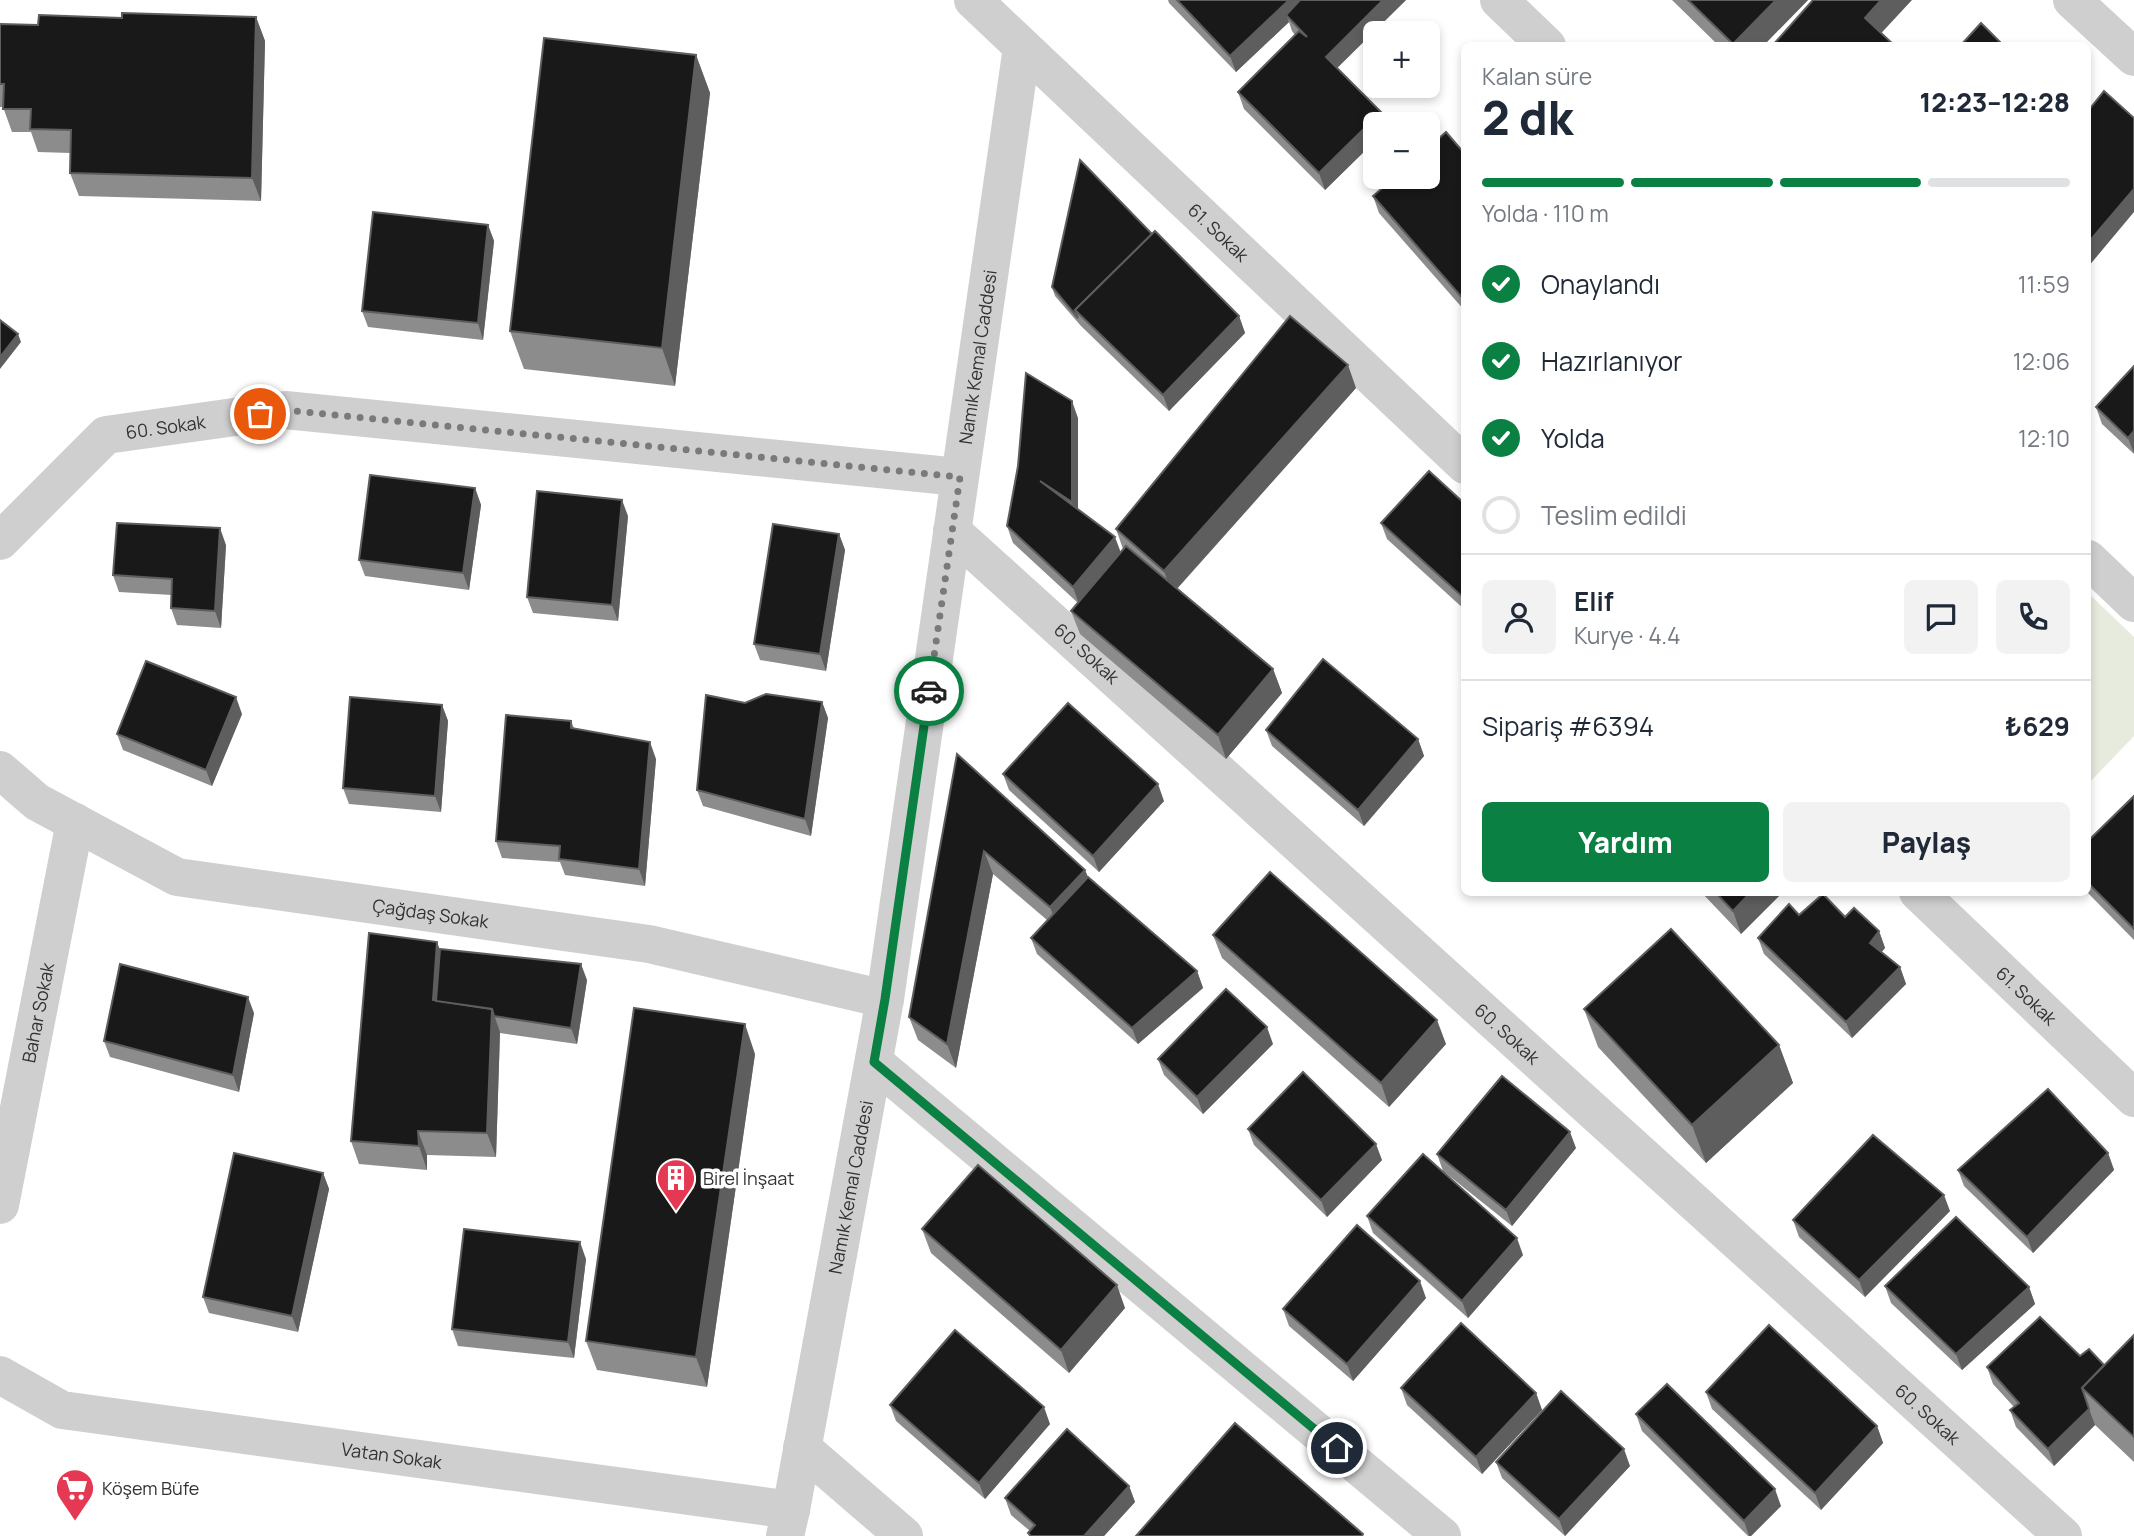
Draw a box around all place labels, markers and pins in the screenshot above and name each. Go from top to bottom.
pin [230,384,290,444]
building icon: Birel İnşaat [655,1157,697,1212]
place label: Birel İnşaat [703,1166,794,1190]
pin [1307,1418,1367,1478]
supermarket icon: Köşem Büfe [54,1467,96,1522]
place label: Köşem Büfe [102,1476,199,1500]

